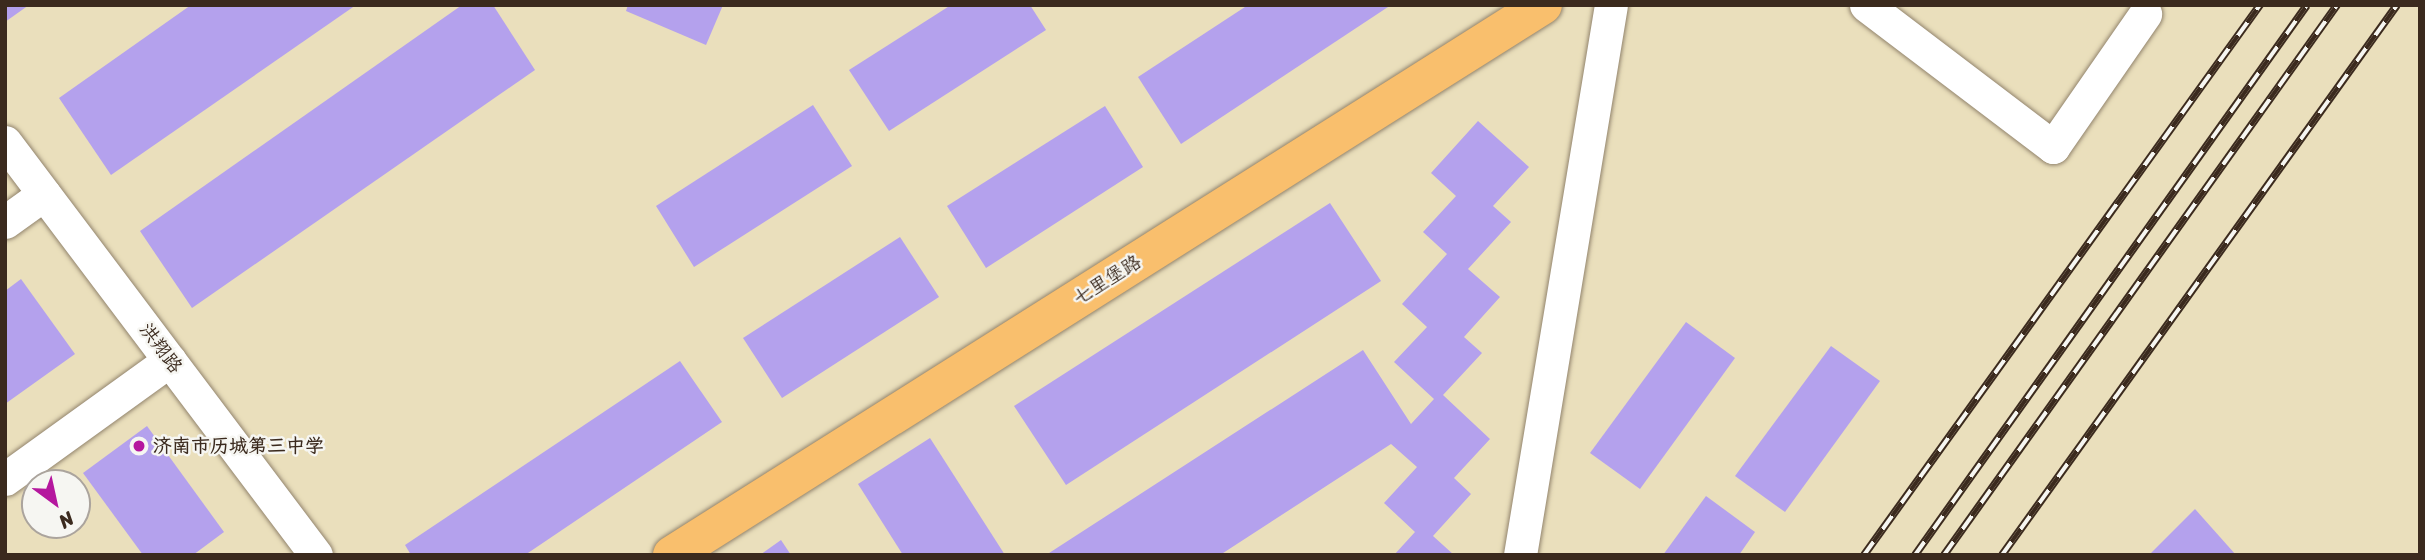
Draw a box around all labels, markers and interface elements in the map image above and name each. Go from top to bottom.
street label: 七里堡路 [1069,250,1145,310]
street label: 洪翔路 [135,318,187,378]
place label: 济南市历城第三中学 [153,435,324,457]
marker: 济南市历城第三中学 [131,438,147,454]
north arrow [21,469,91,539]
text: N [52,503,81,538]

